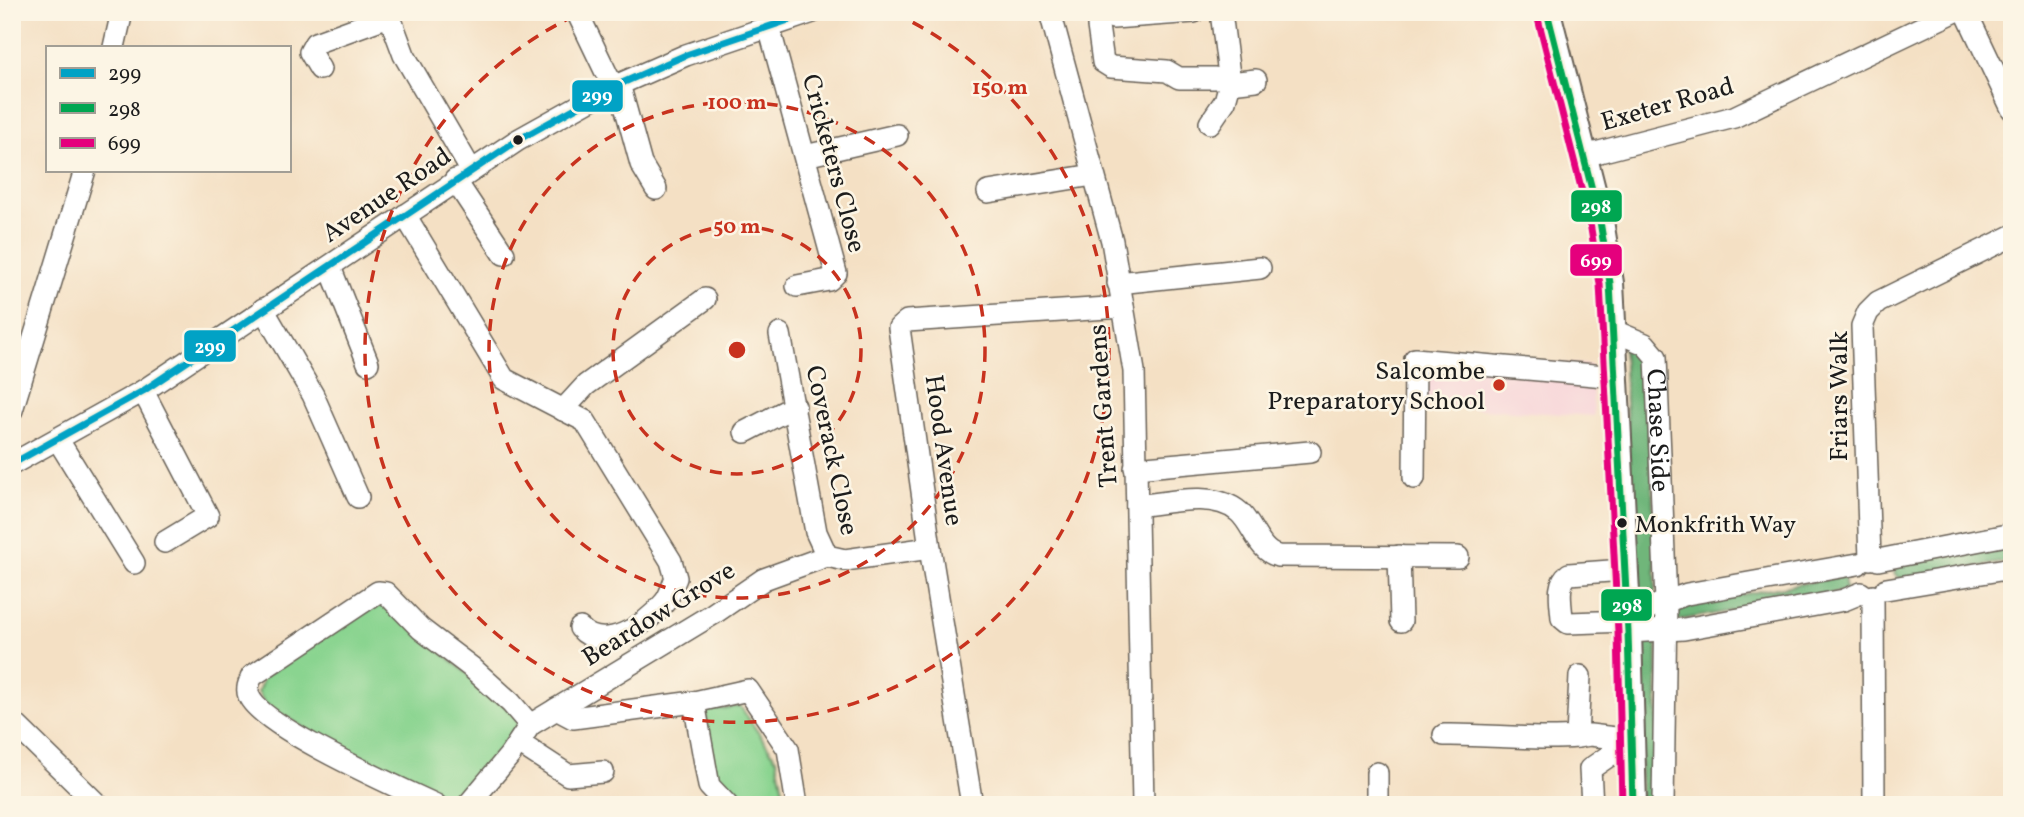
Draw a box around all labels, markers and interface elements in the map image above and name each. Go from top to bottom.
legend [46,46,290,172]
text: 299 [108,60,141,89]
street label: Exeter Road [1597,69,1738,141]
street label: Cricketers Close [792,70,874,257]
text: 150 m [972,74,1028,103]
line badge: 299 [571,79,624,113]
text: 299 [582,84,612,110]
text: 100 m [707,89,767,118]
text: 298 [108,96,141,125]
text: 699 [108,130,141,159]
unlabelled marker [511,133,525,147]
street label: Avenue Road [315,139,459,252]
line badge: 298 [1570,189,1623,223]
text: 298 [1581,195,1611,221]
text: 50 m [713,213,761,242]
line badge: 699 [1569,243,1623,277]
text: 699 [1580,249,1612,275]
street label: Trent Gardens [1080,323,1128,489]
line badge: 299 [183,329,237,363]
street label: Friars Walk [1822,330,1858,462]
text: 299 [195,335,225,361]
centre of rings [725,338,749,362]
place label: Salcombe Preparatory School [1267,354,1485,420]
street label: Coverack Close [795,362,867,539]
street label: Chase Side [1636,368,1677,493]
street label: Hood Avenue [915,372,971,528]
marker: Salcombe Preparatory School [1491,377,1507,393]
place label: Monkfrith Way [1635,509,1796,543]
marker: Monkfrith Way [1615,516,1629,530]
street label: Beardow Grove [576,553,743,676]
line badge: 298 [1600,588,1653,622]
text: 298 [1612,594,1642,620]

